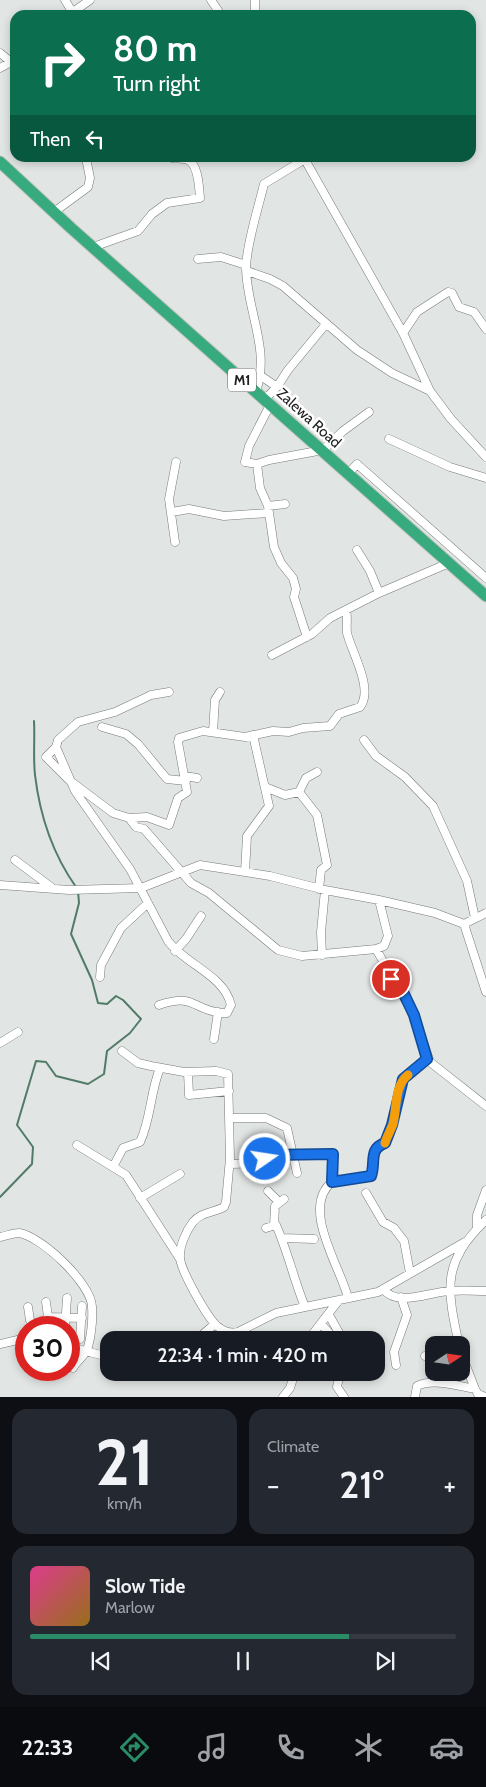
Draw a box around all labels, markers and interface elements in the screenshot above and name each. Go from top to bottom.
text: 80 m [113,27,197,70]
icon: right [30,30,95,95]
text: Turn right [113,70,200,97]
icon: left [81,125,109,153]
text: Then [30,128,71,151]
road number: M1 [228,368,256,392]
street label: Zalewa Road [273,384,345,452]
pin [370,958,412,1000]
icon: arrive [377,965,405,993]
position arrow [238,1132,290,1184]
speed limit sign: 30 [15,1316,80,1381]
north arrow [425,1336,470,1381]
map controls [425,1336,470,1381]
text: 22:34 · 1 min · 420 m [157,1344,328,1367]
text: 21 [95,1422,154,1501]
text: Climate [267,1437,319,1456]
text: 21° [339,1461,384,1508]
text: − [267,1468,279,1502]
text: + [444,1468,456,1502]
text: km/h [107,1494,142,1513]
text: Slow Tide [105,1575,185,1598]
text: Marlow [105,1598,155,1617]
icon: previous [87,1647,115,1675]
icon: pause [229,1647,257,1675]
icon: next [371,1647,399,1675]
icon: directions [117,1730,152,1765]
icon: music [195,1730,230,1765]
icon: phone [273,1730,308,1765]
icon: climate [351,1730,386,1765]
icon: car [429,1730,464,1765]
text: 22:33 [22,1734,73,1761]

